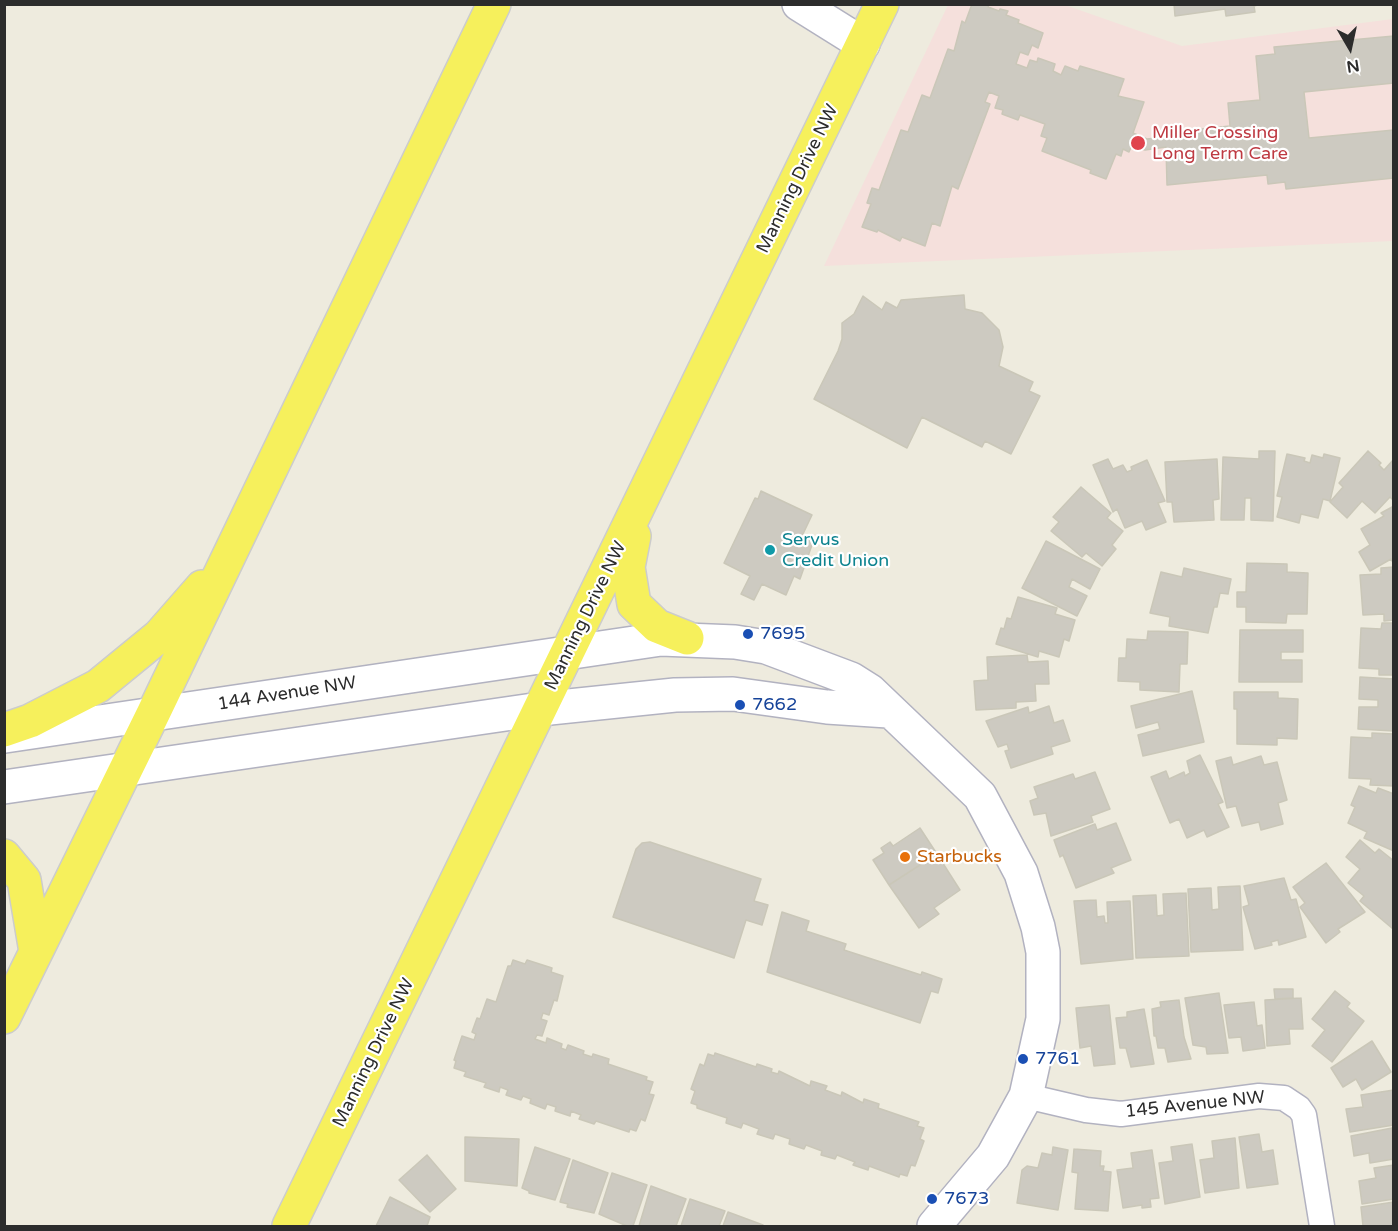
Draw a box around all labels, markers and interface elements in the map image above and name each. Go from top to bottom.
north arrow [1320,18,1380,78]
text: N [1345,55,1361,77]
street label: Manning Drive NW [753,101,843,257]
place label: Miller Crossing Long Term Care [1152,122,1288,164]
marker: Miller Crossing Long Term Care [1129,134,1147,152]
place label: Servus Credit Union [782,529,889,572]
street label: Manning Drive NW [541,538,631,694]
marker: Servus Credit Union [763,543,777,557]
place label: 7695 [760,623,805,645]
marker: 7695 [741,627,755,641]
street label: 144 Avenue NW [216,672,358,716]
place label: 7662 [752,694,797,716]
marker: 7662 [733,698,747,712]
place label: Starbucks [917,846,1002,868]
marker: Starbucks [898,850,912,864]
street label: Manning Drive NW [329,975,419,1131]
place label: 7761 [1035,1048,1080,1070]
marker: 7761 [1016,1052,1030,1066]
street label: 145 Avenue NW [1124,1087,1266,1123]
place label: 7673 [944,1188,989,1210]
marker: 7673 [925,1192,939,1206]

